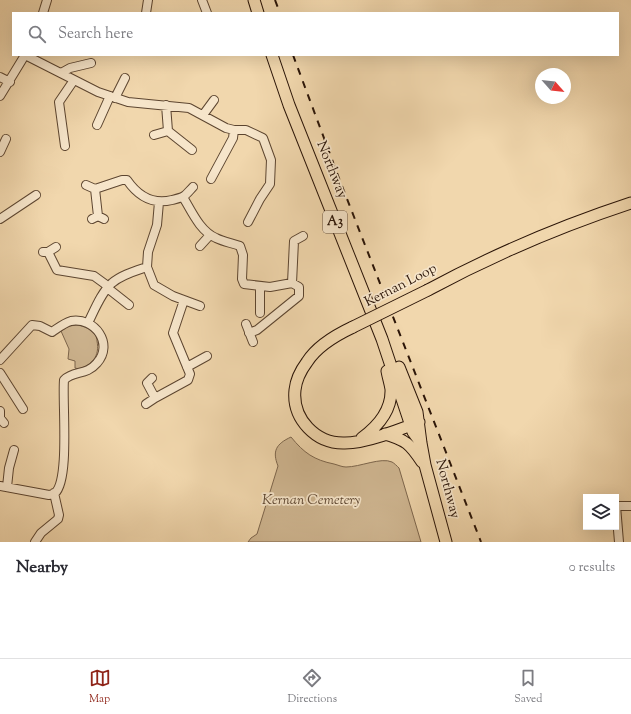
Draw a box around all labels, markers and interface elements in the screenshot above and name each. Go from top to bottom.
search box [12,12,619,56]
icon: search [26,23,48,45]
text: Search here [58,24,133,45]
north arrow [535,68,571,104]
street label: Northway [310,138,352,202]
road number: A3 [323,211,347,233]
street label: Kernan Loop [361,259,441,313]
street label: Northway [430,457,464,521]
park label: Kernan Cemetery [262,491,360,511]
map controls [583,494,619,530]
button: layers [583,494,619,530]
text: Nearby [16,556,68,580]
text: 0 results [569,559,615,577]
tab: Map [89,667,111,707]
tab: Directions [288,667,337,707]
tab: Saved [514,667,542,707]

